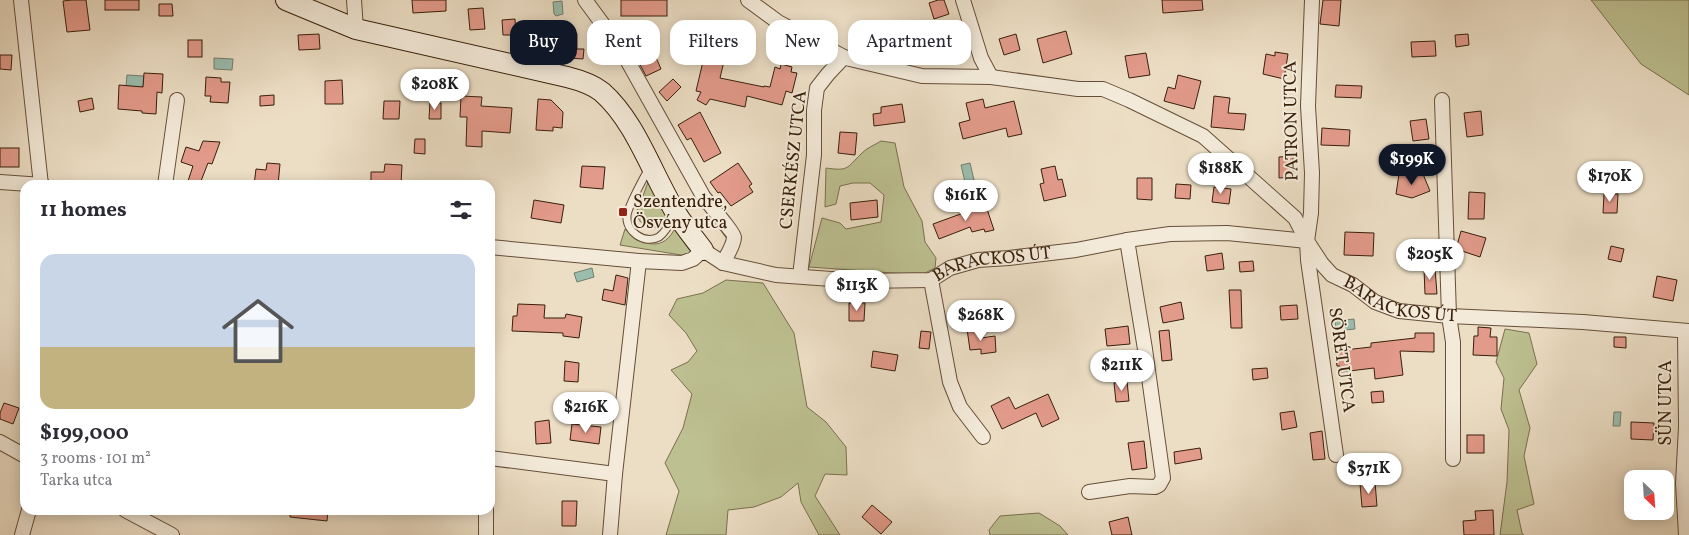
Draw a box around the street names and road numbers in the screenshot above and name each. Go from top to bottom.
street label: PATRON UTCA [1278,60,1306,181]
street label: CSERKÉSZ UTCA [774,89,814,231]
street label: BARACKOS ÚT [928,240,1053,288]
street label: BARACKOS ÚT [1339,270,1458,329]
street label: SÖRÉT UTCA [1321,306,1361,415]
street label: SÜN UTCA [1654,360,1679,446]

